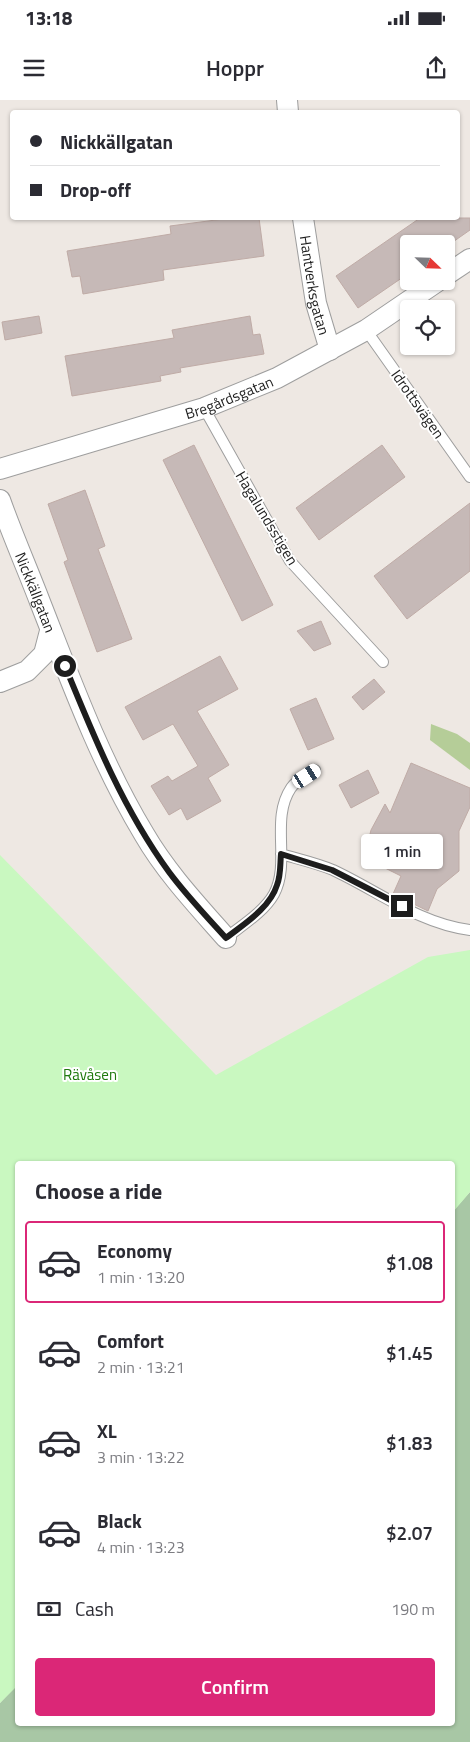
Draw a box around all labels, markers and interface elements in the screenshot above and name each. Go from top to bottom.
text: 13:18 [25,3,72,32]
text: Hoppr [206,51,264,85]
icon: menu [20,54,48,82]
icon: share [422,54,450,82]
text: Nickkällgatan [60,127,173,156]
text: Drop-off [60,175,131,204]
street label: Hantverksgatan [294,234,336,337]
north arrow [400,235,455,290]
map controls [400,235,455,355]
button: locate [400,300,455,355]
street label: Idrottsvägen [386,365,450,443]
street label: Bregårdsgatan [182,369,276,425]
street label: Hagalundsstigen [230,467,304,569]
street label: Nickkällgatan [10,548,62,636]
route start [54,655,76,677]
car [290,762,323,790]
callout: 1 min [361,834,443,868]
text: 1 min [383,839,421,863]
route end [391,895,413,917]
park label: Rävåsen [63,1063,117,1086]
text: Choose a ride [35,1174,162,1208]
text: Economy [97,1236,172,1265]
icon: car [37,1240,82,1285]
text: $1.08 [386,1248,433,1277]
text: 1 min · 13:20 [97,1265,185,1289]
text: Comfort [97,1326,164,1355]
icon: car [37,1330,82,1375]
text: $1.45 [386,1338,433,1367]
text: 2 min · 13:21 [97,1355,185,1379]
text: XL [97,1416,117,1445]
icon: car [37,1420,82,1465]
text: $1.83 [386,1428,433,1457]
text: 3 min · 13:22 [97,1445,185,1469]
text: Black [97,1506,142,1535]
icon: car [37,1510,82,1555]
text: $2.07 [386,1518,433,1547]
text: 4 min · 13:23 [97,1535,185,1559]
text: Cash [75,1594,114,1623]
icon: cash [35,1595,63,1623]
text: 190 m [391,1597,435,1621]
button: Confirm [35,1658,435,1716]

